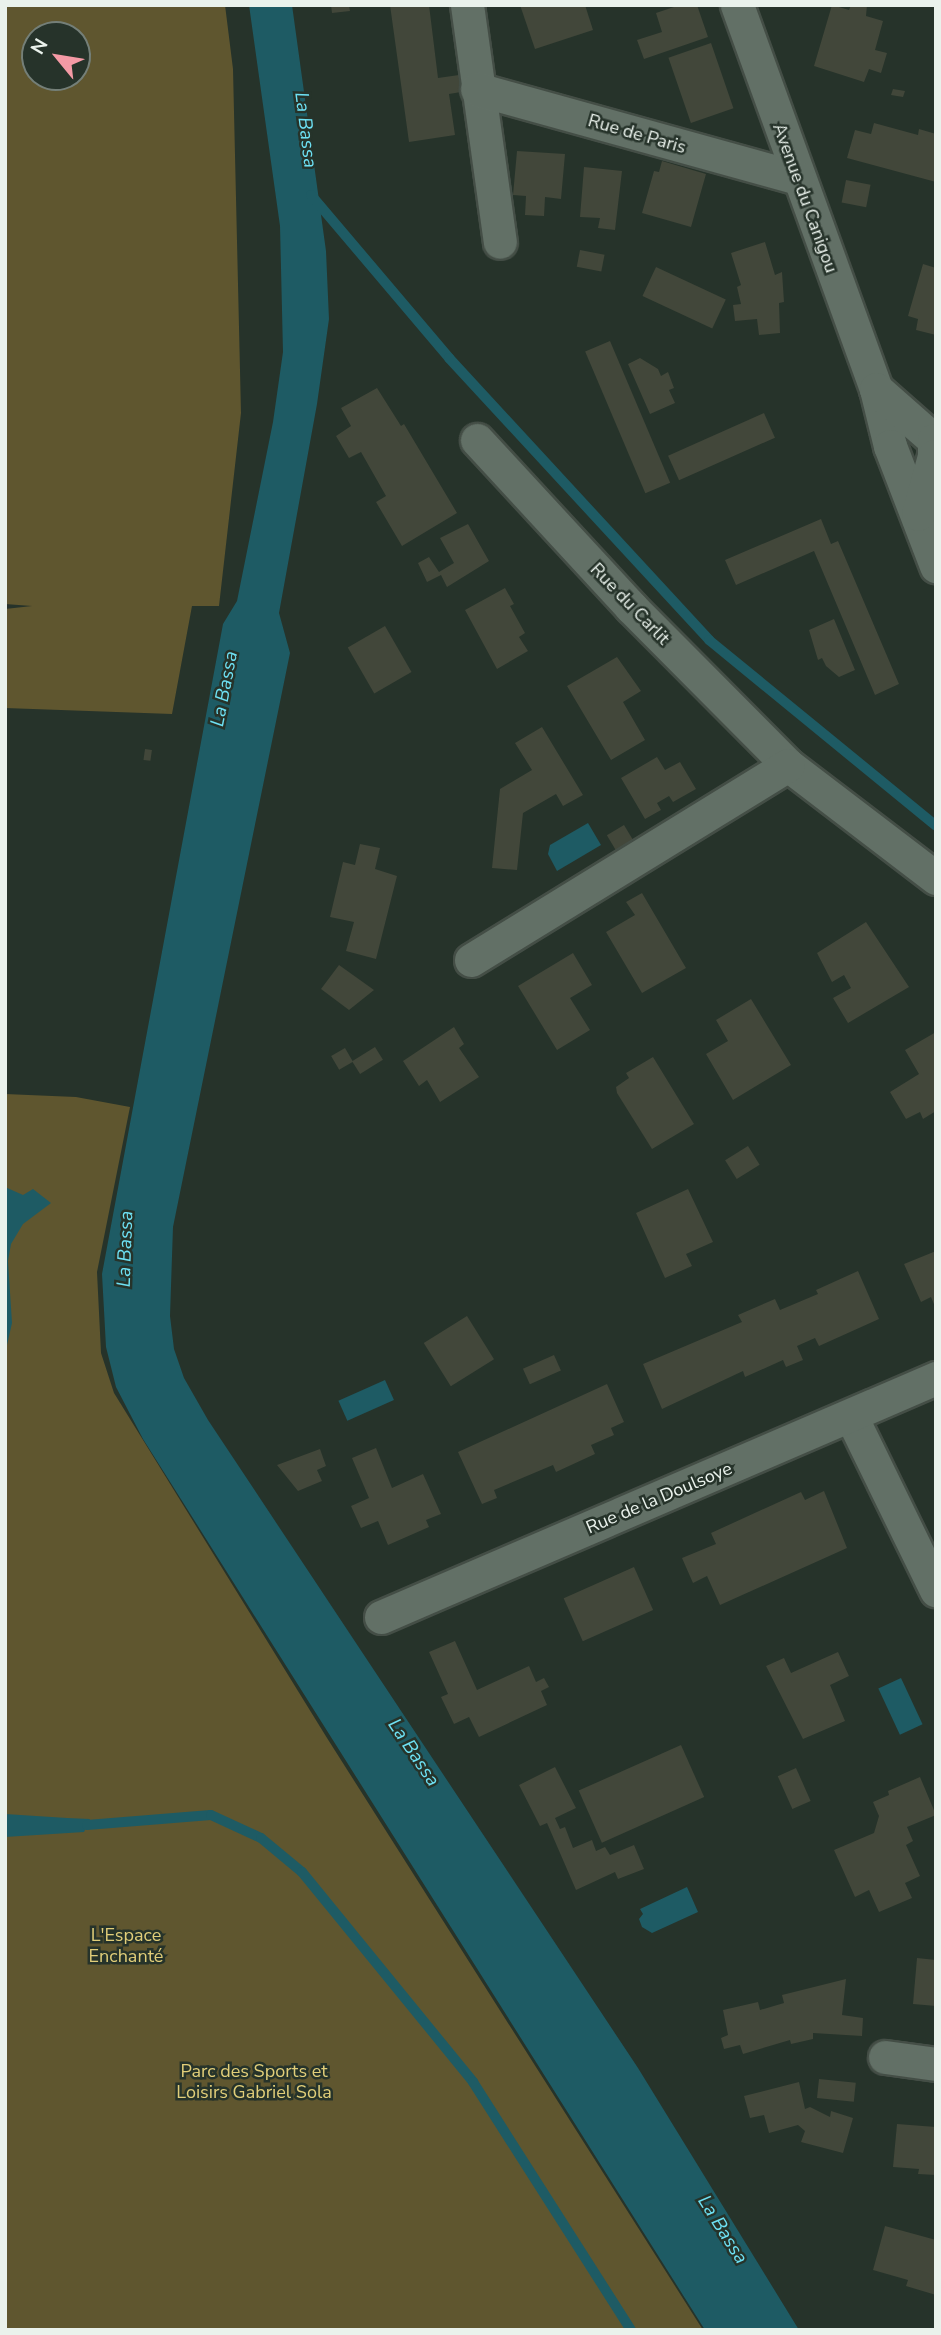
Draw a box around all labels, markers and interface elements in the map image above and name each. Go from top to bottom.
north arrow [21,21,91,91]
text: N [25,34,54,59]
water label: La Bassa [289,91,321,169]
street label: Rue de Paris [586,110,688,158]
street label: Avenue du Canigou [768,120,842,276]
street label: Rue du Carlit [586,559,674,649]
water label: La Bassa [207,649,243,729]
water label: La Bassa [113,1210,139,1288]
street label: Rue de la Doulsoye [583,1457,735,1539]
water label: La Bassa [382,1715,444,1791]
park label: L'Espace Enchanté [89,1925,163,1968]
park label: Parc des Sports et Loisirs Gabriel Sola [176,2061,332,2104]
water label: La Bassa [692,2192,752,2268]

